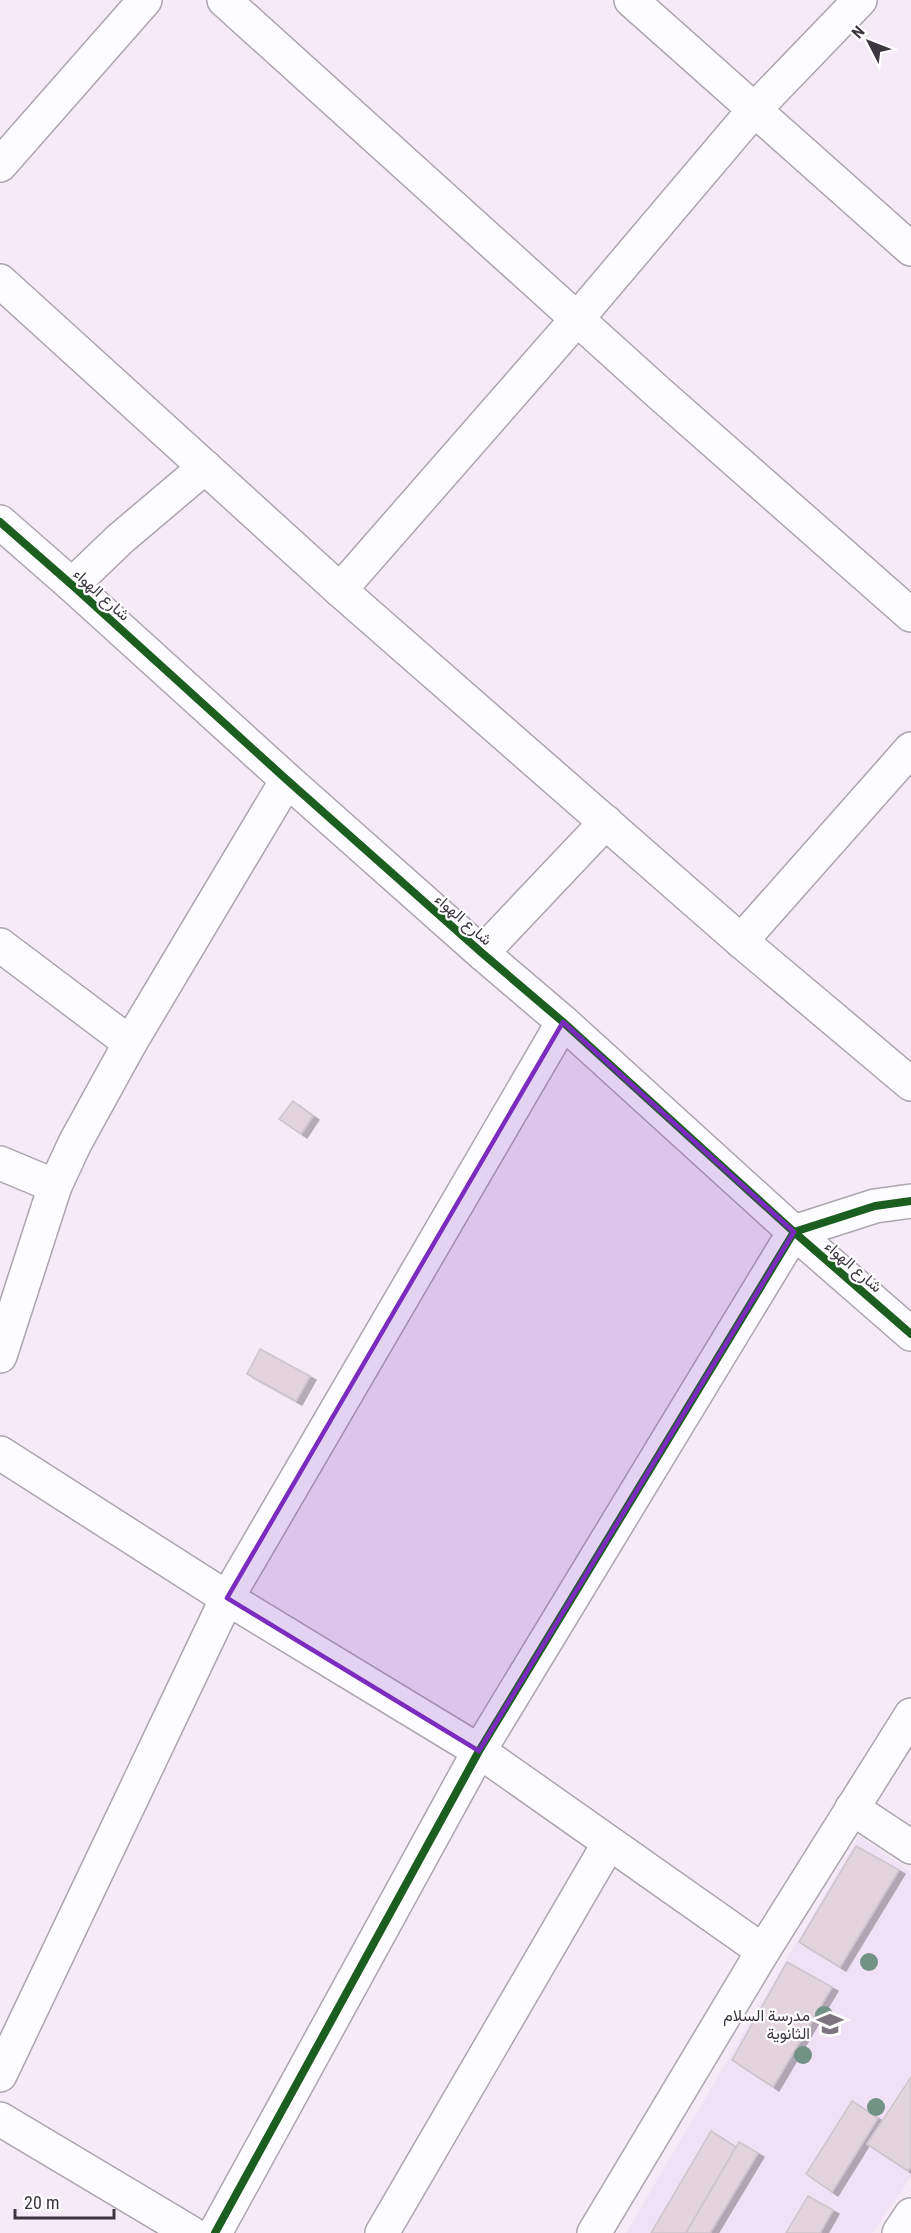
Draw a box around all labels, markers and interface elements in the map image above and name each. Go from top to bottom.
north arrow [839,12,899,72]
text: N [848,22,869,42]
street label: شارع الهواء [68,564,134,626]
street label: شارع الهواء [430,889,496,951]
street label: شارع الهواء [820,1236,886,1298]
place label: مدرسة السلام الثانوية [723,2006,810,2044]
school or university icon: مدرسة السلام الثانوية [815,2009,845,2039]
scale bar [15,2182,114,2220]
text: 20 m [24,2192,59,2213]

